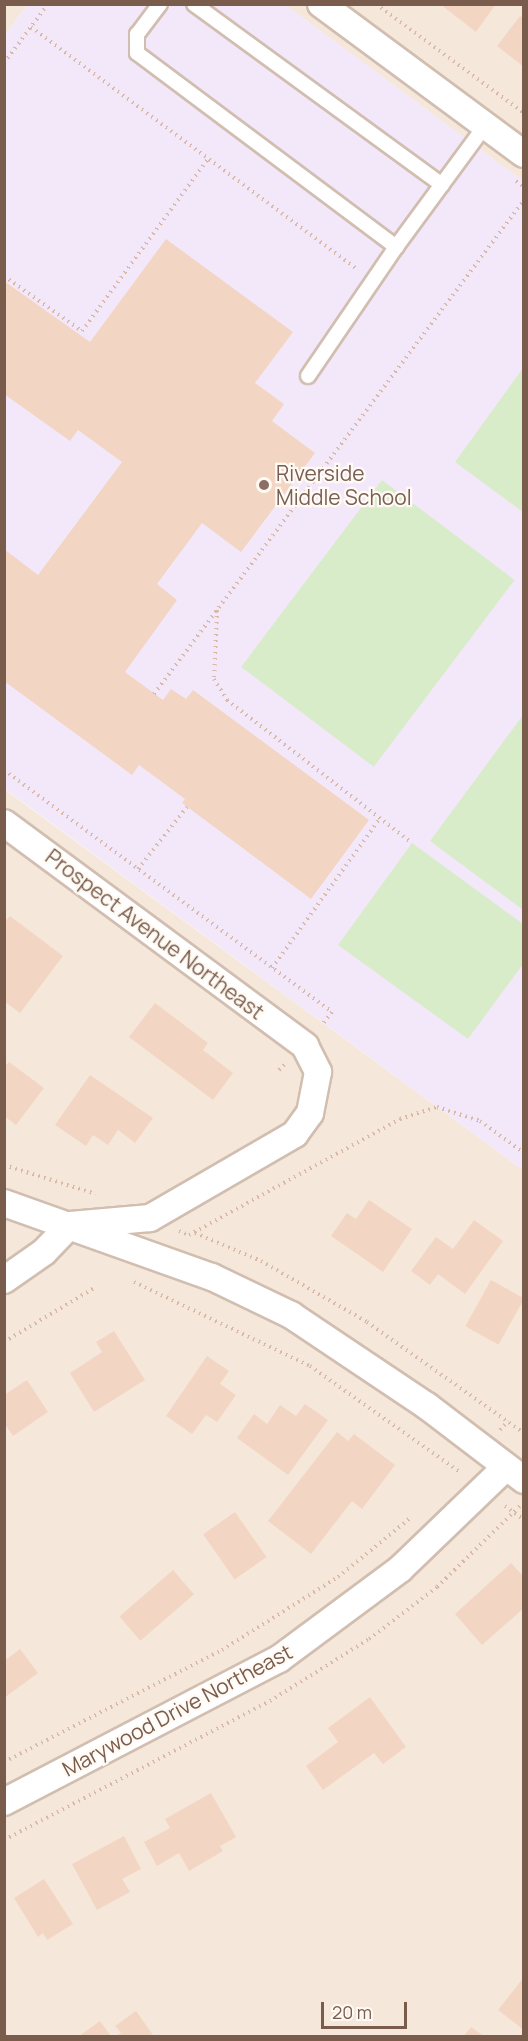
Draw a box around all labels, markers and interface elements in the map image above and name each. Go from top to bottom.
place label: Riverside Middle School [276,460,412,510]
marker: Riverside Middle School [257,478,271,492]
street label: Prospect Avenue Northeast [41,844,269,1024]
street label: Marywood Drive Northeast [58,1639,296,1781]
scale bar [324,1990,410,2028]
text: 20 m [332,2000,372,2024]

